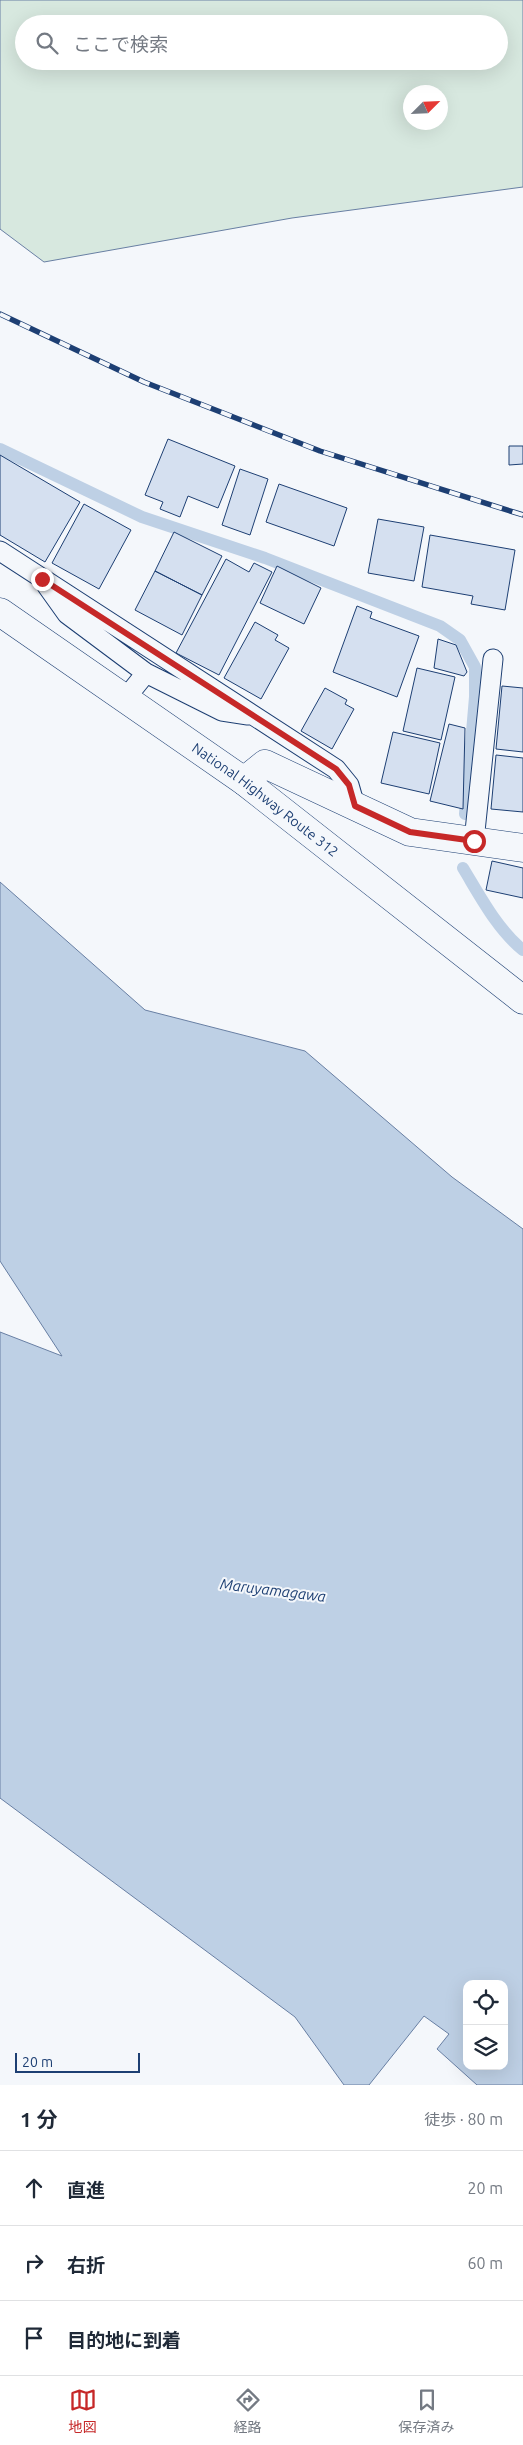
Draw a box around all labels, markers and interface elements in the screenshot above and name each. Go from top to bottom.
search box [15,15,508,70]
icon: search [33,29,61,57]
text: ここで検索 [73,33,168,55]
north arrow [403,85,448,130]
route end [31,568,54,591]
street label: National Highway Route 312 [189,740,341,860]
route start [463,830,486,853]
water label: Maruyamagawa [219,1575,327,1605]
map controls [463,1980,508,2070]
button: locate [463,1980,508,2025]
button: layers [463,2025,508,2070]
scale bar [15,2050,140,2073]
text: 20 m [22,2054,53,2070]
text: 1 分 [20,2107,58,2131]
text: 徒歩 · 80 m [424,2110,503,2128]
icon: ahead [20,2174,48,2202]
text: 直進 [67,2179,105,2201]
text: 20 m [467,2179,503,2197]
icon: right [20,2249,48,2277]
text: 右折 [67,2254,105,2276]
text: 60 m [467,2254,503,2272]
icon: arrive [20,2324,48,2352]
text: 目的地に到着 [67,2329,181,2351]
tab: 地図 [69,2386,97,2436]
tab: 経路 [234,2386,262,2436]
tab: 保存済み [399,2386,455,2436]

